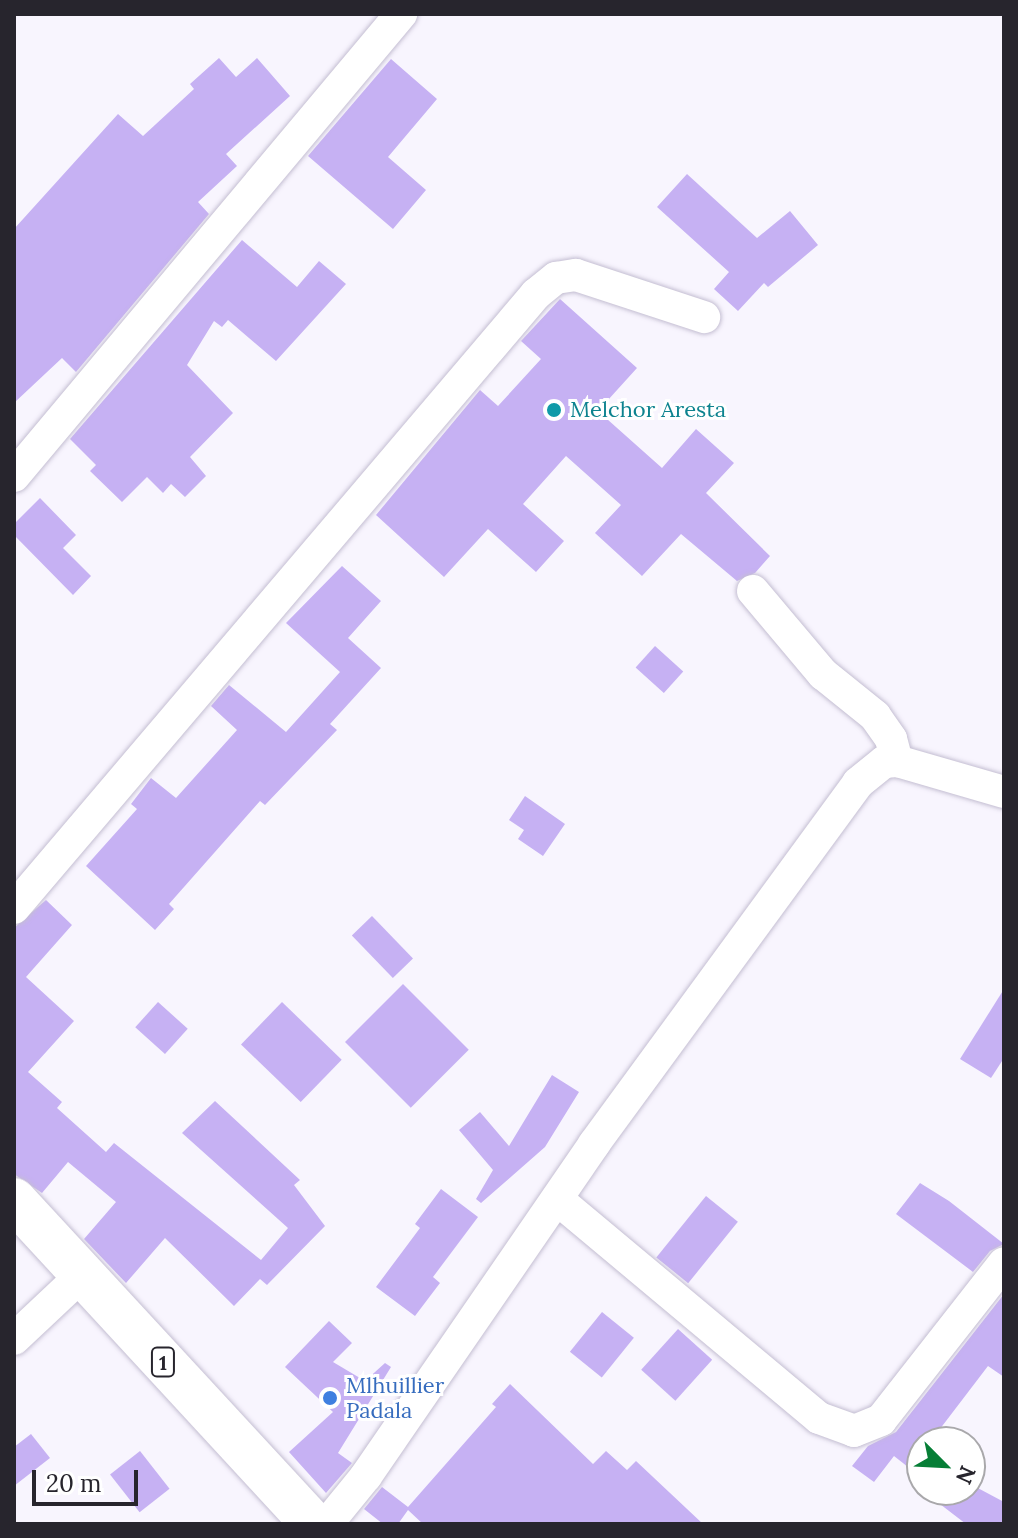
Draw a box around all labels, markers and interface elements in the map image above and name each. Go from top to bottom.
place label: Melchor Aresta [570,397,726,423]
marker: Melchor Aresta [545,401,563,419]
road number: 1 [149,1346,177,1378]
place label: Mlhuillier Padala [346,1372,444,1424]
marker: Mlhuillier Padala [321,1389,339,1407]
north arrow [906,1426,986,1506]
scale bar [36,1454,142,1504]
text: N [950,1461,982,1488]
text: 20 m [46,1468,102,1499]

